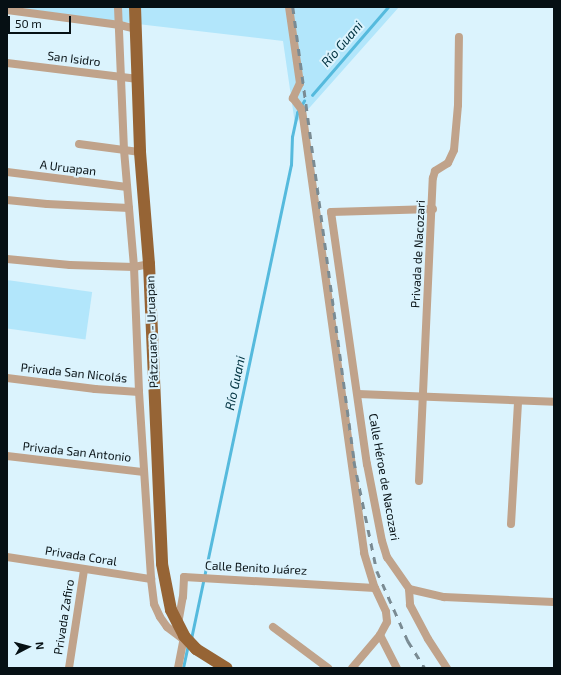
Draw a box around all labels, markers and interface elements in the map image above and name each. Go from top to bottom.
scale bar [10,8,73,34]
text: 50 m [15,16,42,30]
water label: Río Guani [318,18,366,70]
street label: San Isidro [47,49,101,69]
street label: A Uruapan [39,157,97,179]
street label: Privada de Nacozari [408,200,428,308]
street label: Pátzcuaro - Uruapan [143,276,161,388]
water label: Río Guani [222,354,248,412]
street label: Privada San Nicolás [20,360,128,386]
street label: Calle Héroe de Nacozari [366,412,402,542]
street label: Privada San Antonio [22,439,132,465]
street label: Privada Coral [44,543,118,569]
street label: Calle Benito Juárez [205,558,307,578]
street label: Privada Zafiro [51,578,77,656]
north arrow [8,627,48,667]
text: N [34,641,47,650]

